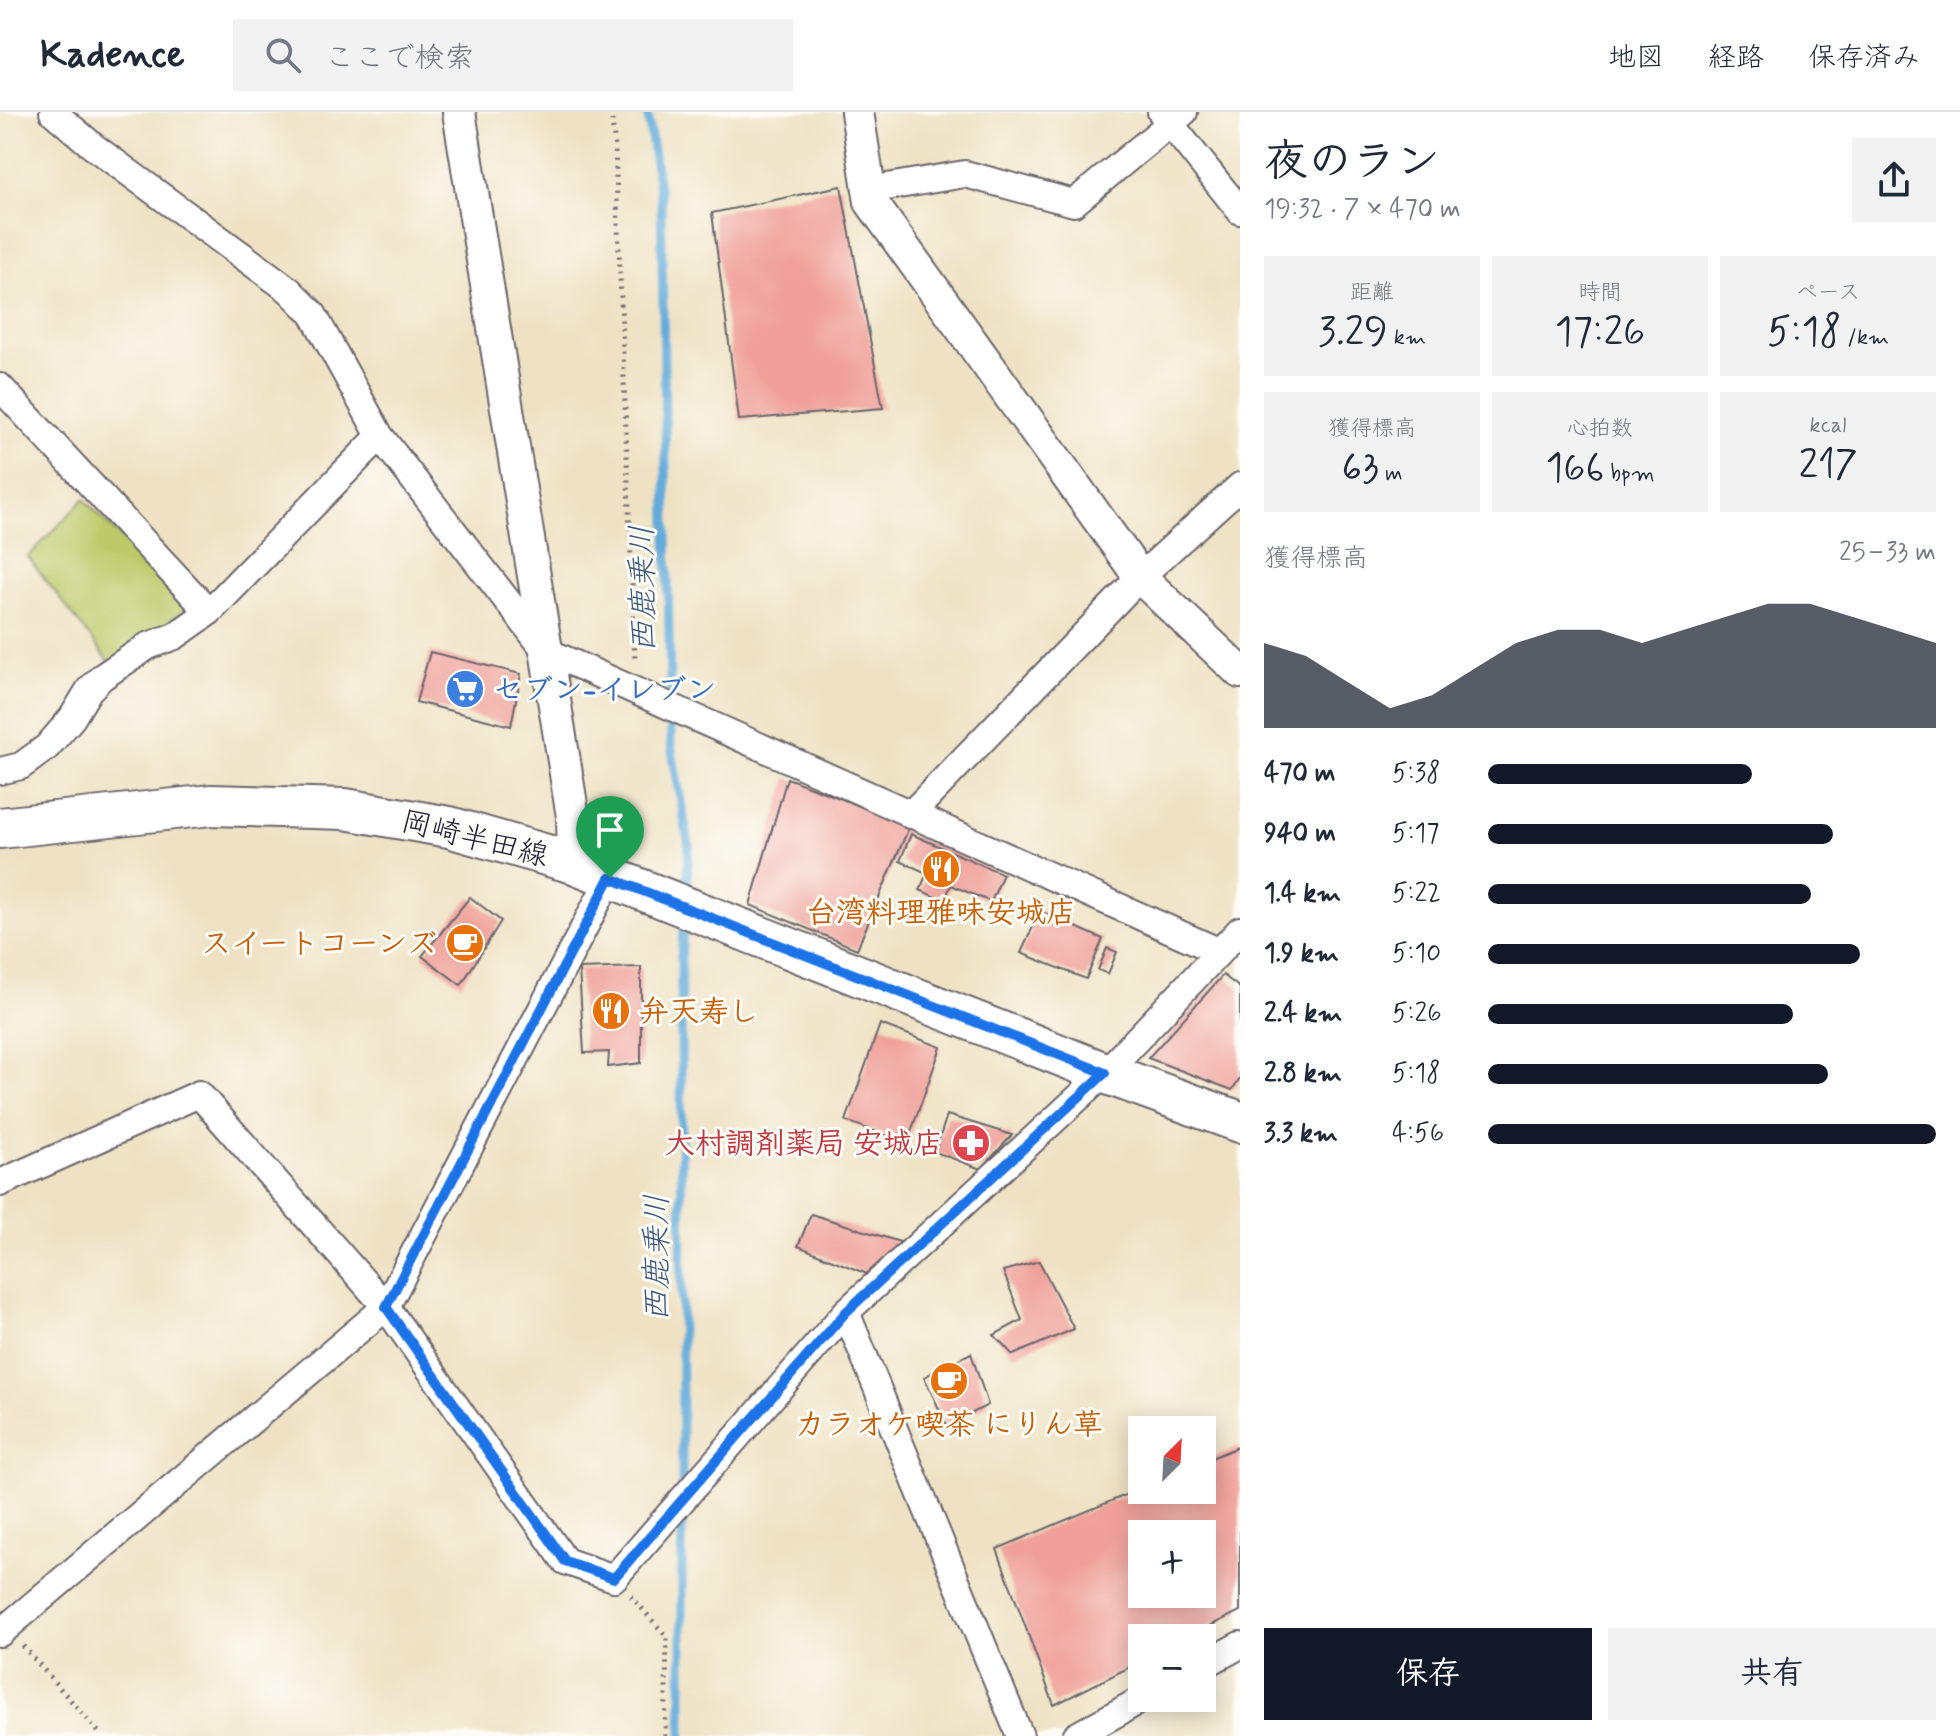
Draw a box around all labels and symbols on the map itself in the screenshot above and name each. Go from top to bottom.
water label: 西鹿乗川 [622,525,666,653]
supermarket icon: セブン-イレブン [444,668,486,710]
place label: セブン-イレブン [493,671,716,710]
pin [576,796,644,878]
street label: 岡崎半田線 [397,802,552,877]
restaurant icon: 台湾料理雅味安城店 [920,848,962,890]
place label: 台湾料理雅味安城店 [806,894,1076,933]
cafe icon: スイートコーンズ [444,922,486,964]
place label: スイートコーンズ [201,925,437,964]
restaurant icon: 弁天寿し [590,990,632,1032]
place label: 弁天寿し [639,993,759,1032]
pharmacy icon: 大村調剤薬局 安城店 [950,1122,992,1164]
place label: 大村調剤薬局 安城店 [665,1125,943,1164]
water label: 西鹿乗川 [637,1194,679,1322]
cafe icon: カラオケ喫茶 にりん草 [928,1360,970,1402]
place label: カラオケ喫茶 にりん草 [795,1406,1103,1445]
north arrow [1128,1416,1216,1504]

